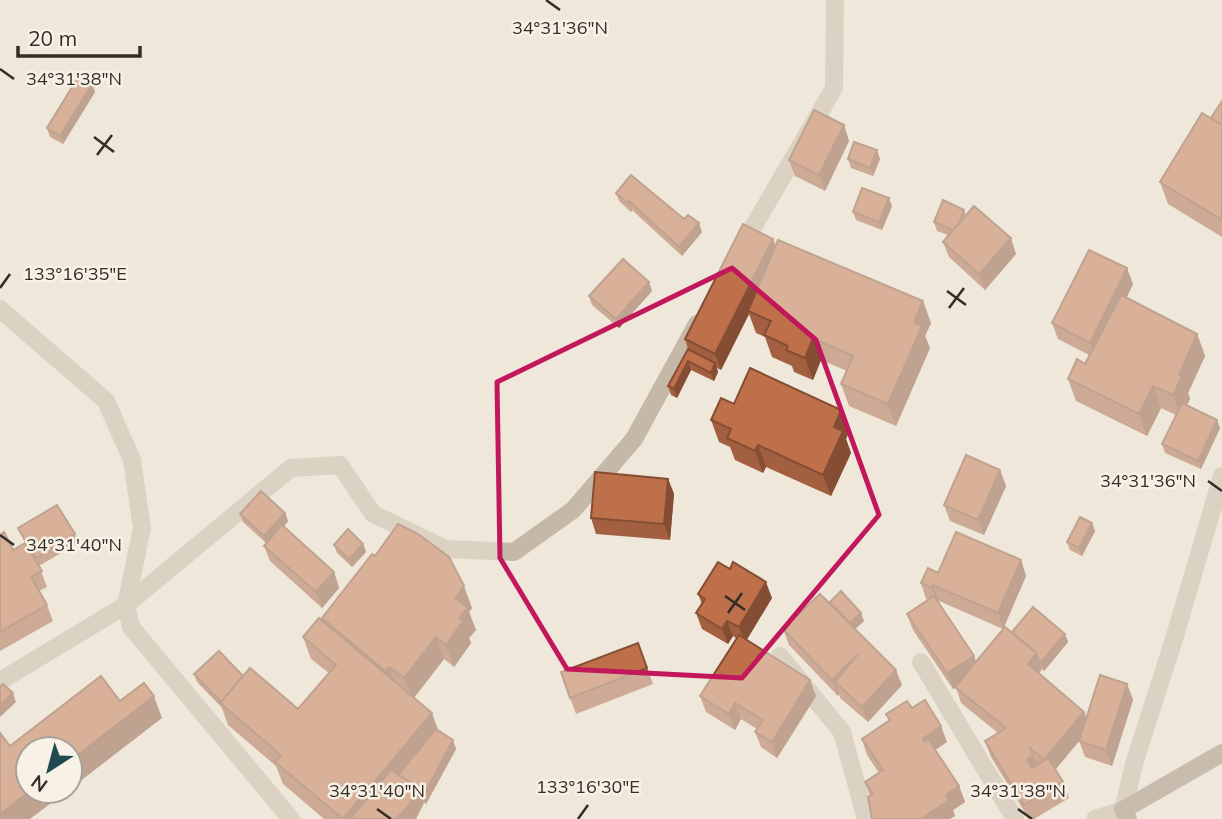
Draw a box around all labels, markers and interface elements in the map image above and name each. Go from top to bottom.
scale bar [18,14,140,58]
text: 34°31'36"N [512,16,608,39]
text: 20 m [28,25,77,51]
text: 34°31'38"N [26,67,122,90]
text: 133°16'35"E [23,262,127,285]
text: 34°31'36"N [1100,469,1196,492]
text: 34°31'40"N [26,533,122,556]
north arrow [14,735,84,805]
text: N [26,770,52,798]
text: 133°16'30"E [536,775,640,798]
text: 34°31'40"N [329,779,425,802]
text: 34°31'38"N [970,779,1066,802]

